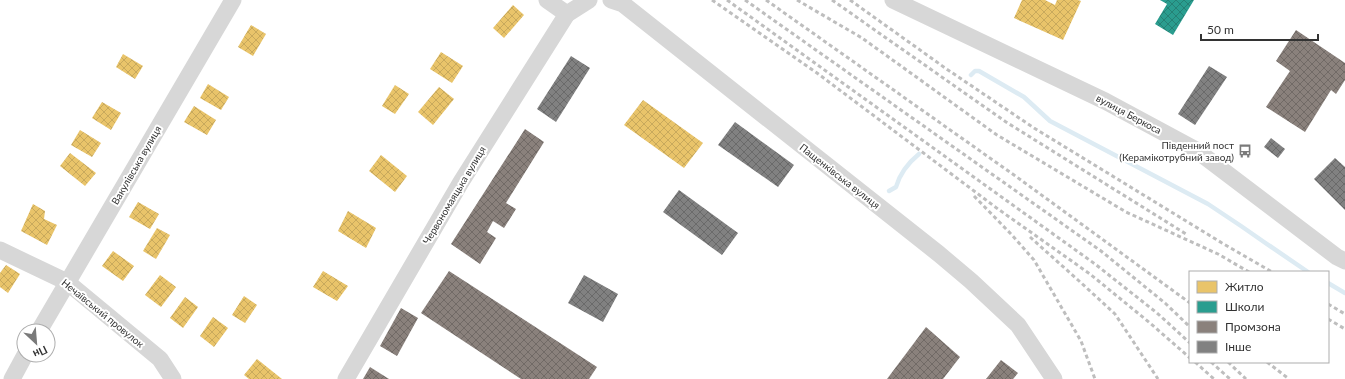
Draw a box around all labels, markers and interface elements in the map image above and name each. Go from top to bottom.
scale bar [1201,16,1318,42]
text: 50 m [1207,22,1234,37]
street label: вулиця Беркоса [1094,92,1164,136]
street label: Вакулівська вулиця [109,123,163,206]
place label: Південний пост (Керамікотрубний завод) [1119,139,1234,163]
street label: Пащенківська вулиця [797,141,883,211]
bus stop icon: Південний пост (Керамікотрубний завод) [1237,143,1253,159]
street label: Червономаяцька вулиця [420,144,488,246]
legend [1189,271,1329,363]
street label: Нечаївський провулок [60,276,147,350]
text: Житло [1225,279,1264,294]
text: Школи [1225,299,1264,314]
text: Промзона [1225,319,1281,334]
north arrow [16,323,56,363]
text: Інше [1225,339,1251,354]
text: Пн [31,343,50,361]

